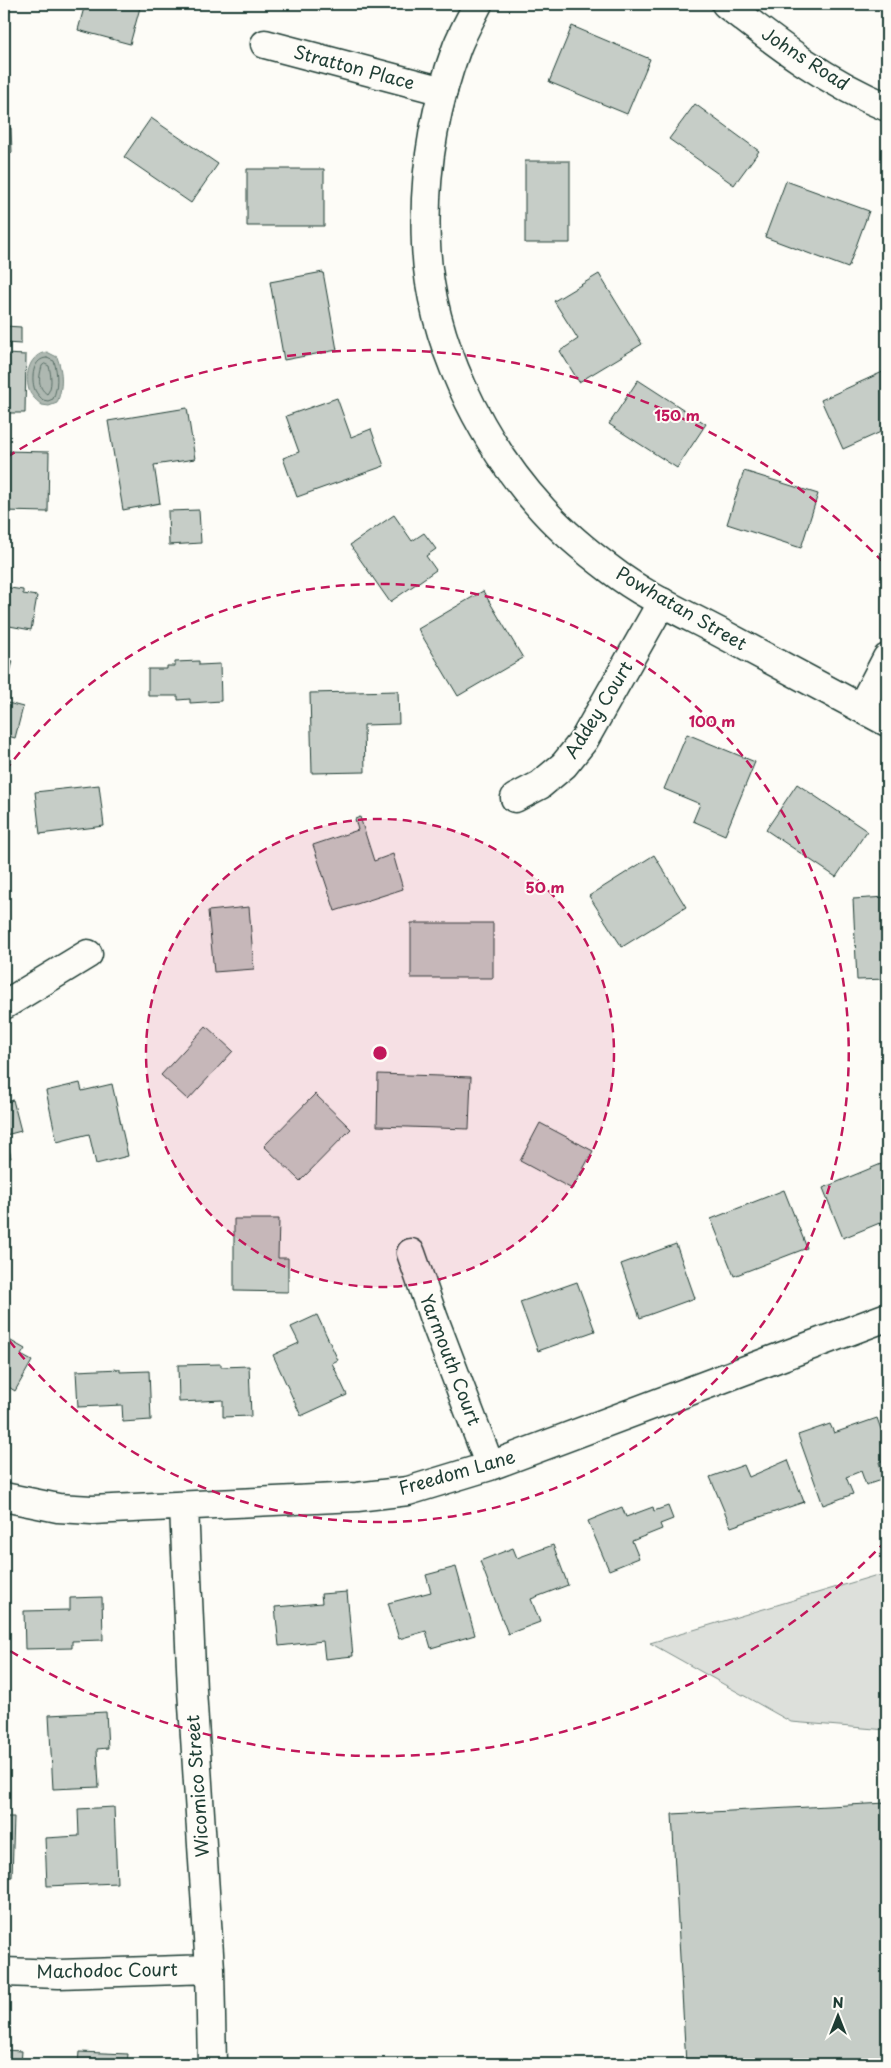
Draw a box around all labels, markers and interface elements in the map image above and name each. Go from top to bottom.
street label: Johns Road [757,19,855,96]
street label: Stratton Place [291,37,418,96]
text: 150 m [654,403,700,426]
street label: Powhatan Street [611,559,752,656]
street label: Addey Court [557,655,638,763]
text: 100 m [689,709,735,732]
text: 50 m [526,875,564,898]
centre of rings [371,1044,389,1062]
street label: Yarmouth Court [414,1290,489,1429]
street label: Freedom Lane [395,1442,518,1501]
street label: Wicomico Street [178,1714,215,1858]
street label: Machodoc Court [36,1955,178,1984]
north arrow [814,1990,864,2040]
text: N [832,1992,844,2013]

